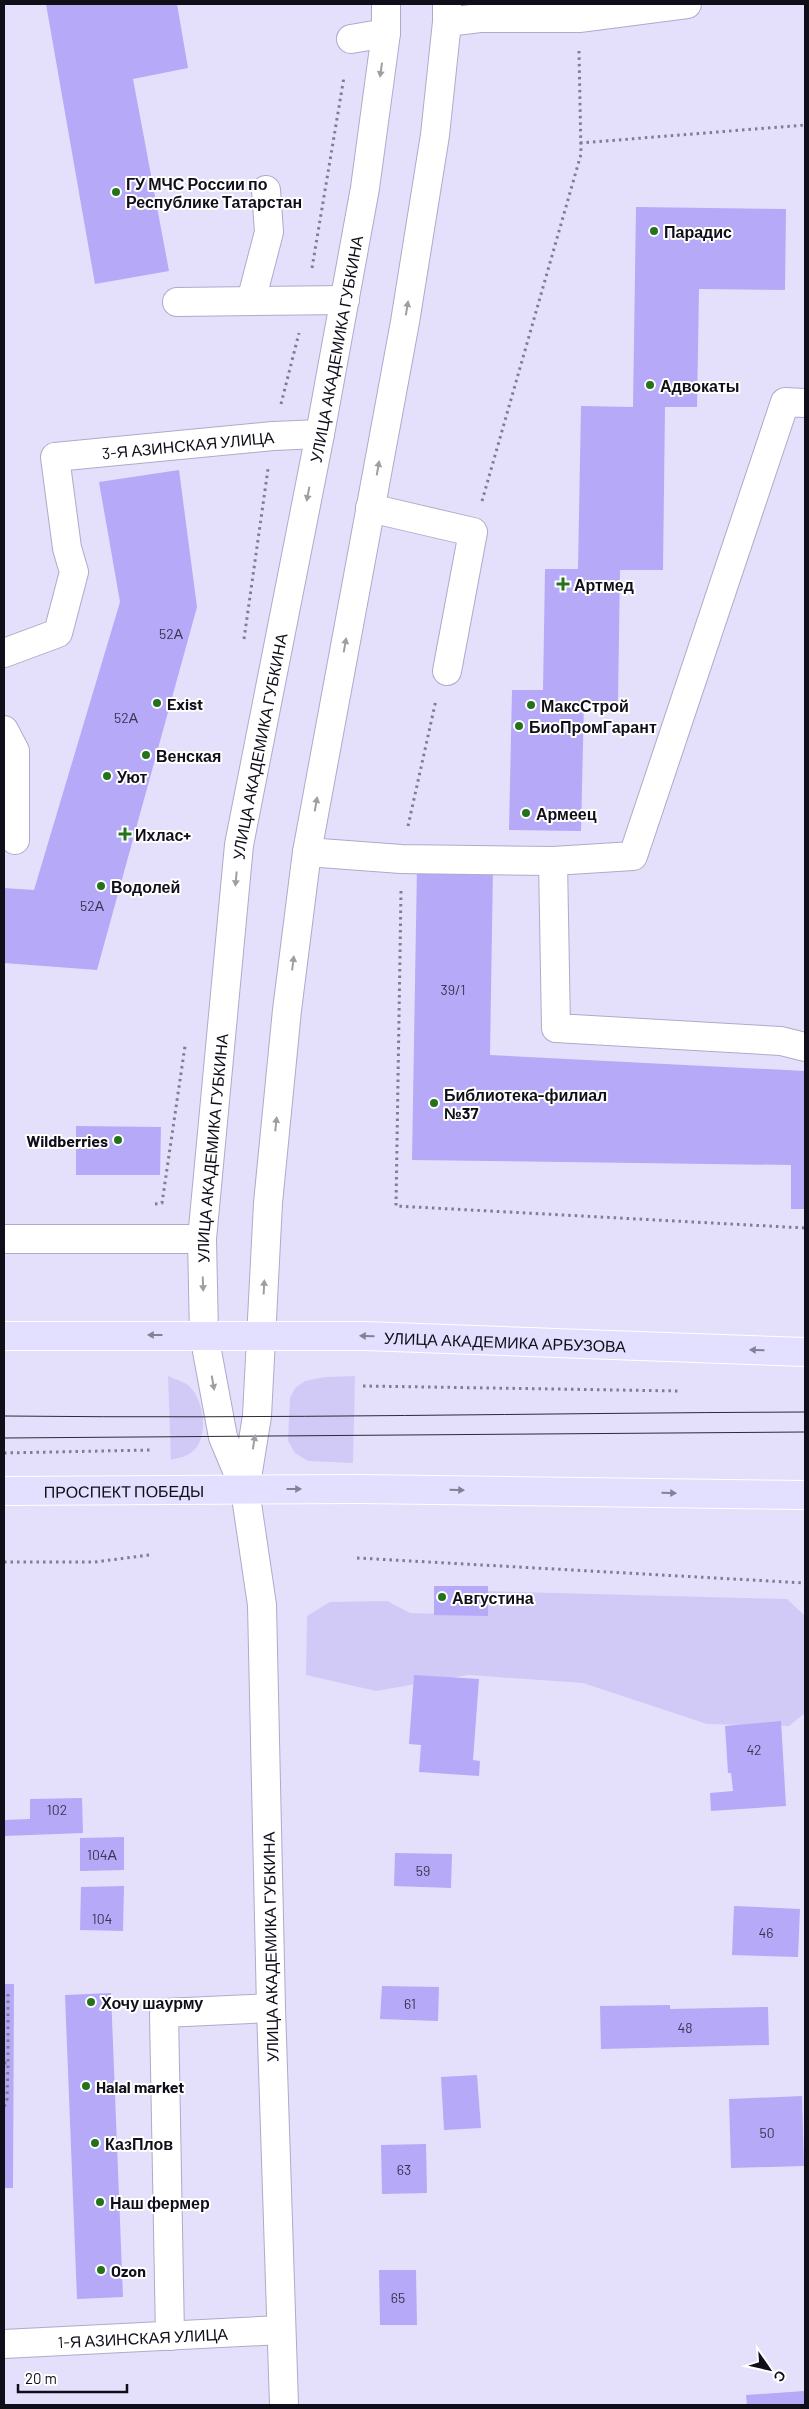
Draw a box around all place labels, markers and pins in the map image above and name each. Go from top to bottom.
place label: ГУ МЧС России по Республике Татарстан [126,174,302,211]
marker: ГУ МЧС России по Республике Татарстан [110,186,122,198]
place label: Парадис [664,222,732,241]
marker: Парадис [648,225,660,237]
place label: Адвокаты [660,376,740,395]
marker: Адвокаты [644,379,656,391]
place label: Артмед [574,575,634,594]
marker: Артмед [556,577,570,591]
place label: Exist [167,694,203,713]
place label: МаксСтрой [541,696,629,715]
marker: Exist [151,697,163,709]
marker: МаксСтрой [525,699,537,711]
place label: БиоПромГарант [529,717,657,736]
marker: БиоПромГарант [513,720,525,732]
place label: Венская [156,746,221,765]
marker: Венская [140,749,152,761]
place label: Уют [117,767,148,786]
marker: Уют [101,770,113,782]
place label: Армеец [536,804,597,823]
marker: Армеец [520,807,532,819]
place label: Ихлас+ [135,825,191,844]
marker: Ихлас+ [119,828,131,840]
place label: Водолей [111,877,180,896]
marker: Водолей [95,880,107,892]
place label: Библиотека-филиал №37 [444,1085,607,1122]
marker: Библиотека-филиал №37 [428,1097,440,1109]
place label: Wildberries [26,1131,108,1150]
marker: Wildberries [112,1134,124,1146]
place label: Августина [452,1588,534,1607]
marker: Августина [436,1591,448,1603]
place label: Хочу шаурму [101,1993,203,2012]
marker: Хочу шаурму [85,1996,97,2008]
place label: Halal market [96,2077,184,2096]
marker: Halal market [80,2080,92,2092]
place label: КазПлов [105,2134,173,2153]
marker: КазПлов [89,2137,101,2149]
place label: Наш фермер [110,2193,210,2212]
marker: Наш фермер [94,2196,106,2208]
place label: Ozon [111,2261,146,2280]
marker: Ozon [95,2264,107,2276]

